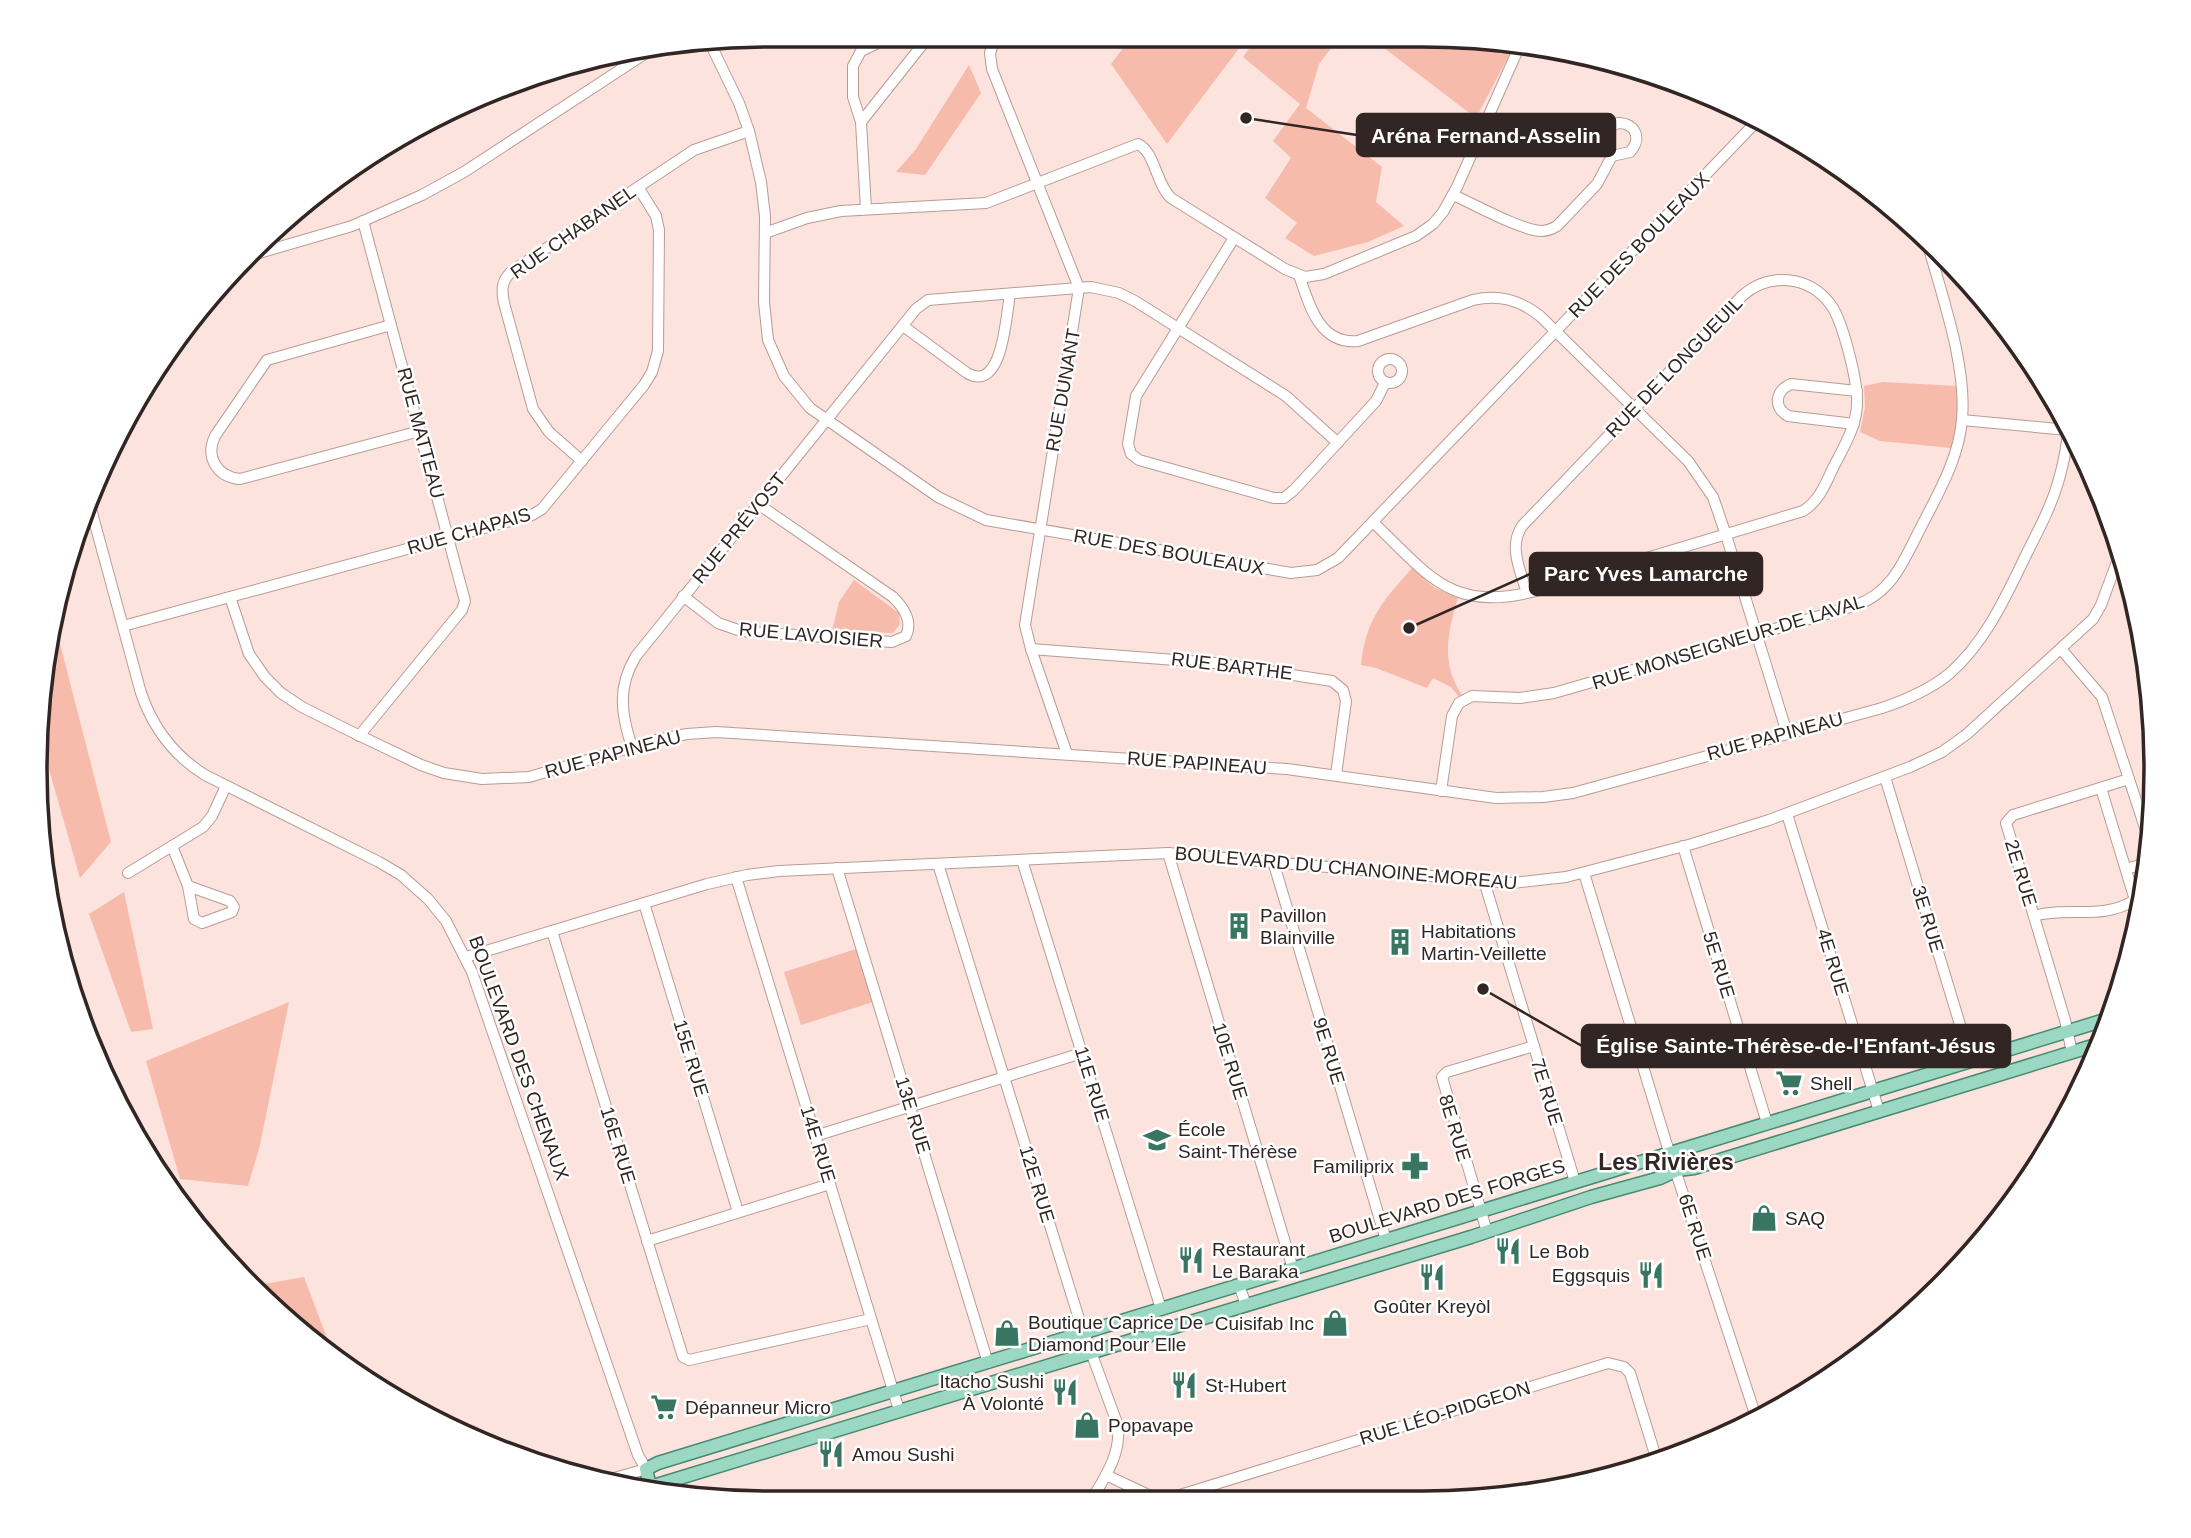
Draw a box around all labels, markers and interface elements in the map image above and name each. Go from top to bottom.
callout: Aréna Fernand-Asselin [1357,114,1615,156]
text: Aréna Fernand-Asselin [1371,124,1601,147]
street label: RUE DES BOULEAUX [1564,168,1714,322]
street label: RUE CHABANEL [506,181,640,283]
street label: RUE DE LONGUEUIL [1602,292,1746,442]
street label: RUE DUNANT [1042,326,1084,453]
street label: RUE MATTEAU [393,365,449,501]
street label: RUE PRÉVOST [688,468,790,588]
street label: RUE CHAPAIS [405,503,533,559]
street label: RUE DES BOULEAUX [1072,525,1266,579]
callout: Parc Yves Lamarche [1530,553,1762,595]
text: Parc Yves Lamarche [1544,562,1748,585]
street label: RUE MONSEIGNEUR-DE LAVAL [1589,591,1867,693]
street label: RUE LAVOISIER [738,618,884,652]
street label: RUE BARTHE [1170,648,1294,684]
street label: RUE PAPINEAU [1705,708,1845,764]
street label: RUE PAPINEAU [543,726,683,782]
street label: RUE PAPINEAU [1126,748,1268,778]
street label: 2E RUE [2001,837,2041,909]
street label: BOULEVARD DU CHANOINE-MOREAU [1174,843,1518,893]
street label: 3E RUE [1908,883,1948,955]
place label: Pavillon Blainville [1260,905,1335,948]
building icon: Pavillon Blainville [1224,911,1254,941]
place label: Habitations Martin-Veillette [1421,921,1547,964]
street label: 4E RUE [1813,926,1853,998]
building icon: Habitations Martin-Veillette [1385,927,1415,957]
street label: 5E RUE [1699,929,1739,1001]
street label: BOULEVARD DES CHENAUX [465,933,573,1183]
street label: 9E RUE [1309,1015,1349,1087]
street label: 15E RUE [669,1017,713,1099]
street label: 10E RUE [1208,1020,1252,1102]
callout: Église Sainte-Thérèse-de-l'Enfant-Jésus [1582,1025,2010,1067]
text: Église Sainte-Thérèse-de-l'Enfant-Jésus [1596,1034,1996,1057]
street label: 11E RUE [1071,1044,1113,1124]
street label: 7E RUE [1527,1056,1567,1128]
supermarket icon: Shell [1774,1068,1804,1098]
place label: Shell [1810,1073,1852,1094]
street label: 13E RUE [891,1074,935,1156]
street label: 8E RUE [1435,1092,1475,1164]
street label: 14E RUE [796,1103,840,1185]
street label: 16E RUE [596,1104,640,1186]
place label: École Saint-Thérèse [1178,1119,1297,1162]
school or university icon: École Saint-Thérèse [1142,1125,1172,1155]
street label: 12E RUE [1015,1143,1059,1225]
district label: Les Rivières [1598,1149,1734,1175]
pharmacy icon: Familiprix [1400,1151,1430,1181]
street label: BOULEVARD DES FORGES [1326,1155,1568,1247]
place label: Familiprix [1313,1156,1394,1177]
street label: 6E RUE [1674,1191,1716,1263]
shop icon: SAQ [1749,1203,1779,1233]
place label: SAQ [1785,1208,1825,1229]
restaurant icon: Le Bob [1493,1236,1523,1266]
place label: Restaurant Le Baraka [1212,1239,1306,1282]
place label: Le Bob [1529,1241,1589,1262]
restaurant icon: Restaurant Le Baraka [1176,1245,1206,1275]
restaurant icon: Eggsquis [1636,1260,1666,1290]
restaurant icon: Goûter Kreyòl [1417,1262,1447,1292]
place label: Eggsquis [1552,1265,1630,1286]
place label: Goûter Kreyòl [1373,1296,1491,1317]
shop icon: Cuisifab Inc [1320,1308,1350,1338]
place label: Boutique Caprice De Diamond Pour Elle [1028,1312,1203,1355]
place label: Cuisifab Inc [1215,1313,1314,1334]
shop icon: Boutique Caprice De Diamond Pour Elle [992,1318,1022,1348]
restaurant icon: St-Hubert [1169,1370,1199,1400]
place label: Itacho Sushi À Volonté [939,1371,1044,1414]
place label: St-Hubert [1205,1375,1287,1396]
restaurant icon: Itacho Sushi À Volonté [1050,1377,1080,1407]
street label: RUE LÉO-PIDGEON [1357,1377,1533,1449]
supermarket icon: Dépanneur Micro [649,1392,679,1422]
place label: Dépanneur Micro [685,1397,831,1418]
shop icon: Popavape [1072,1410,1102,1440]
place label: Popavape [1108,1415,1194,1436]
restaurant icon: Amou Sushi [816,1439,846,1469]
place label: Amou Sushi [852,1444,954,1465]

